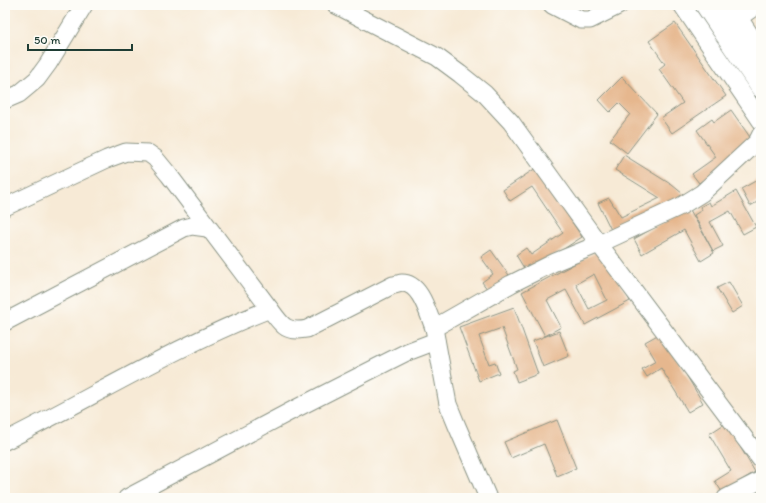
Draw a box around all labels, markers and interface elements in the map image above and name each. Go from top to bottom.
scale bar [28,26,132,52]
text: 50 m [34,33,60,47]

